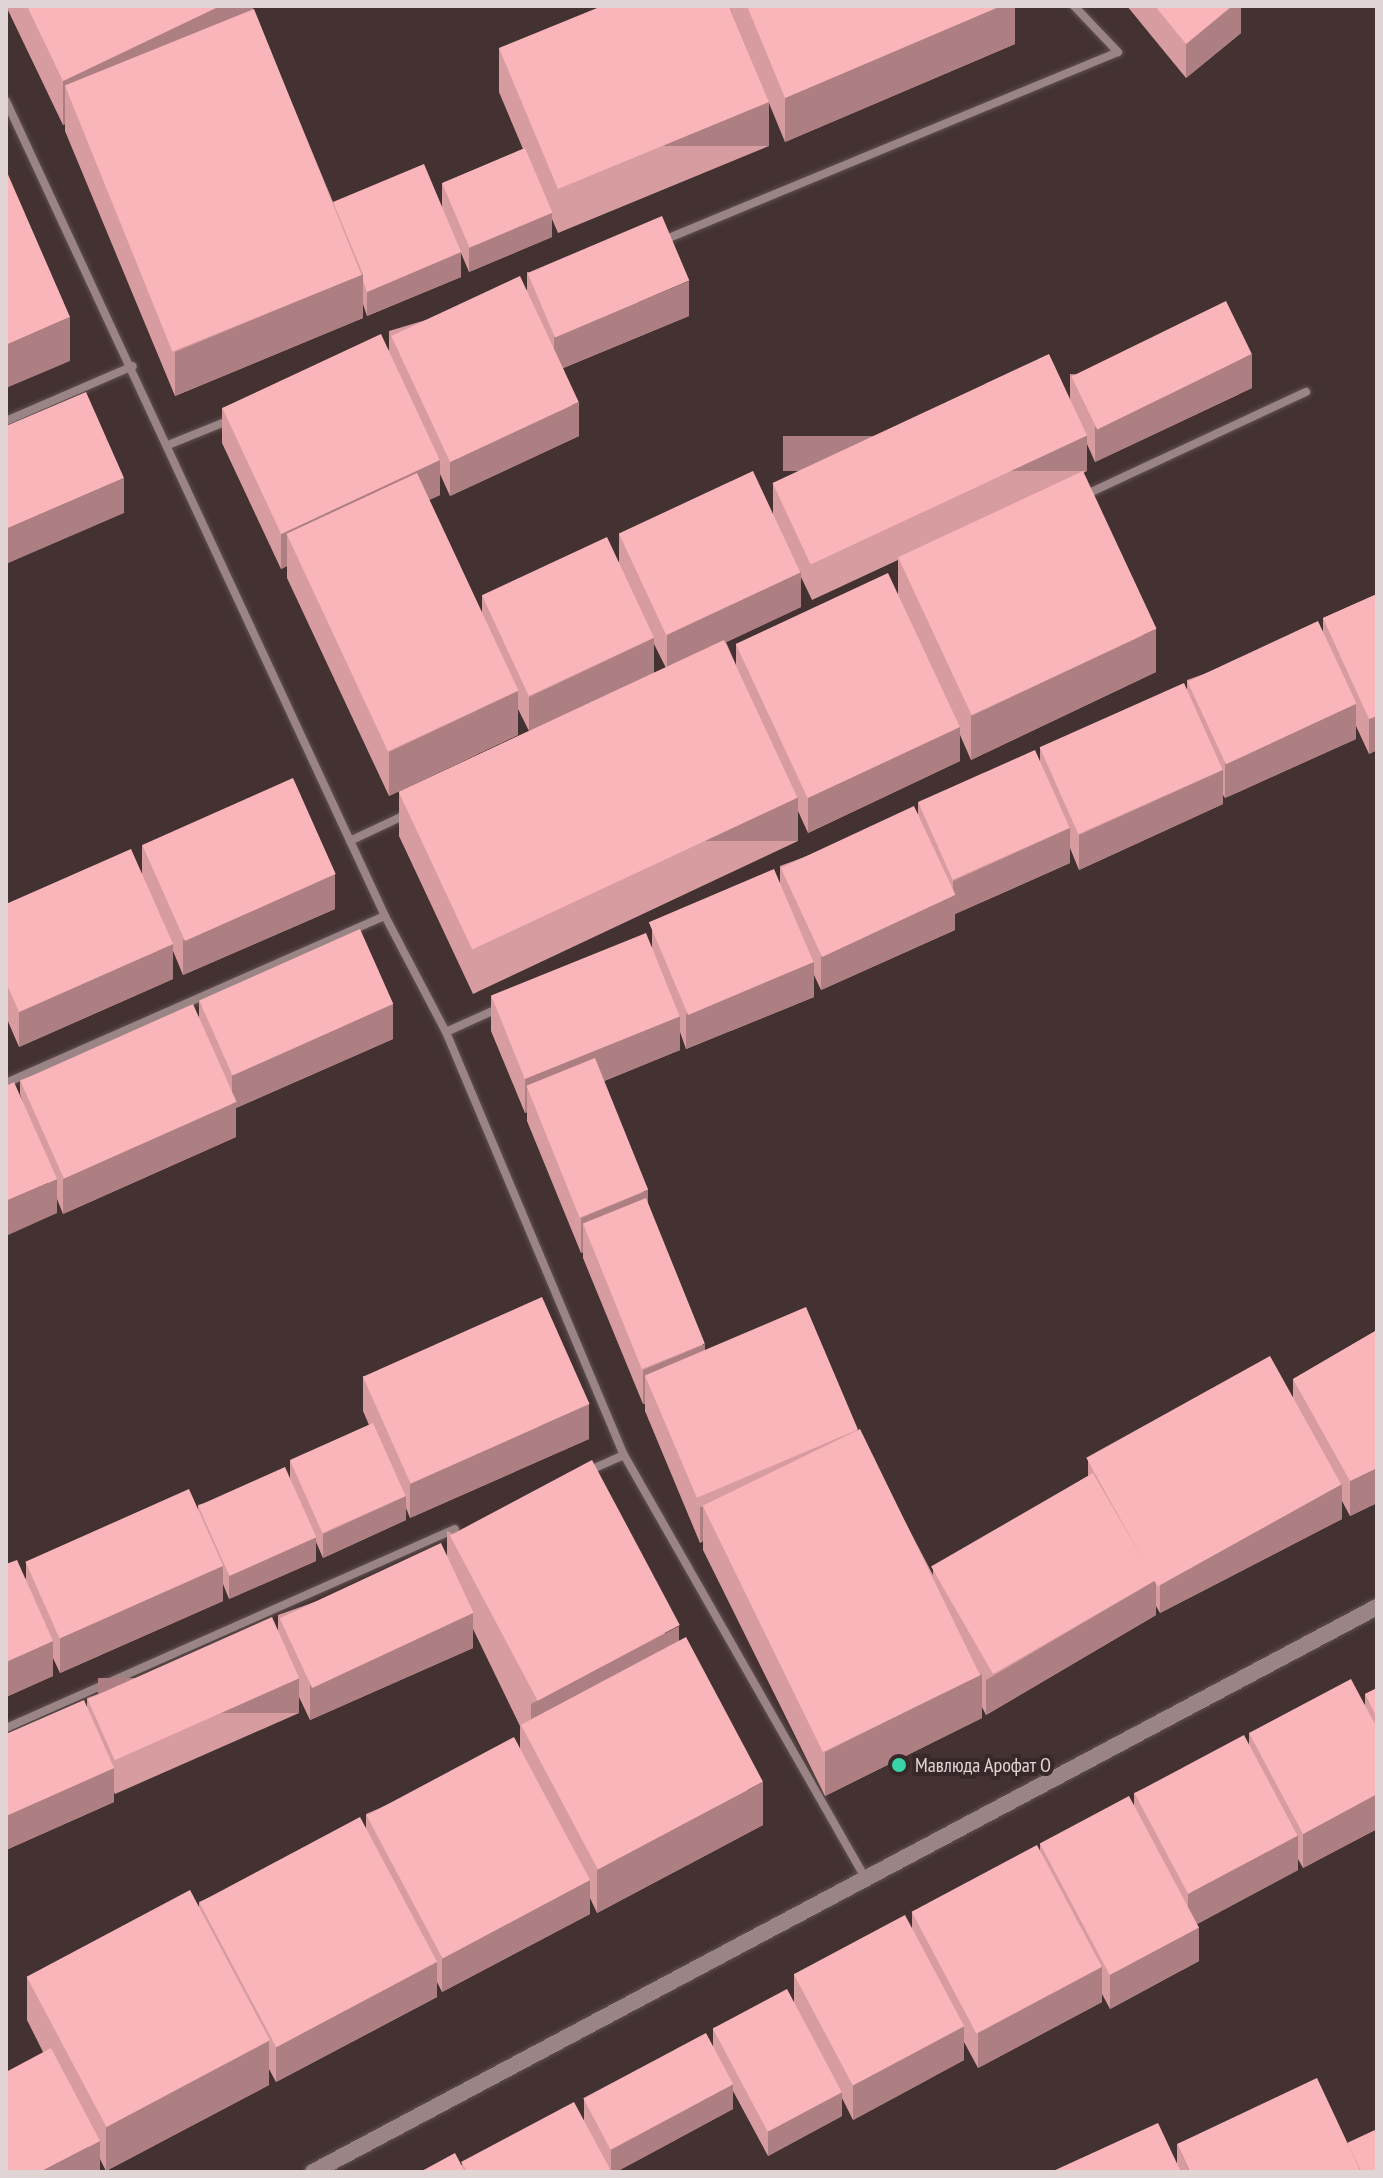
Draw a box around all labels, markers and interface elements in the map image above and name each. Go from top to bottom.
place label: Мавлюда Арофат О [915,1753,1052,1777]
marker: Мавлюда Арофат О [890,1756,908,1774]

